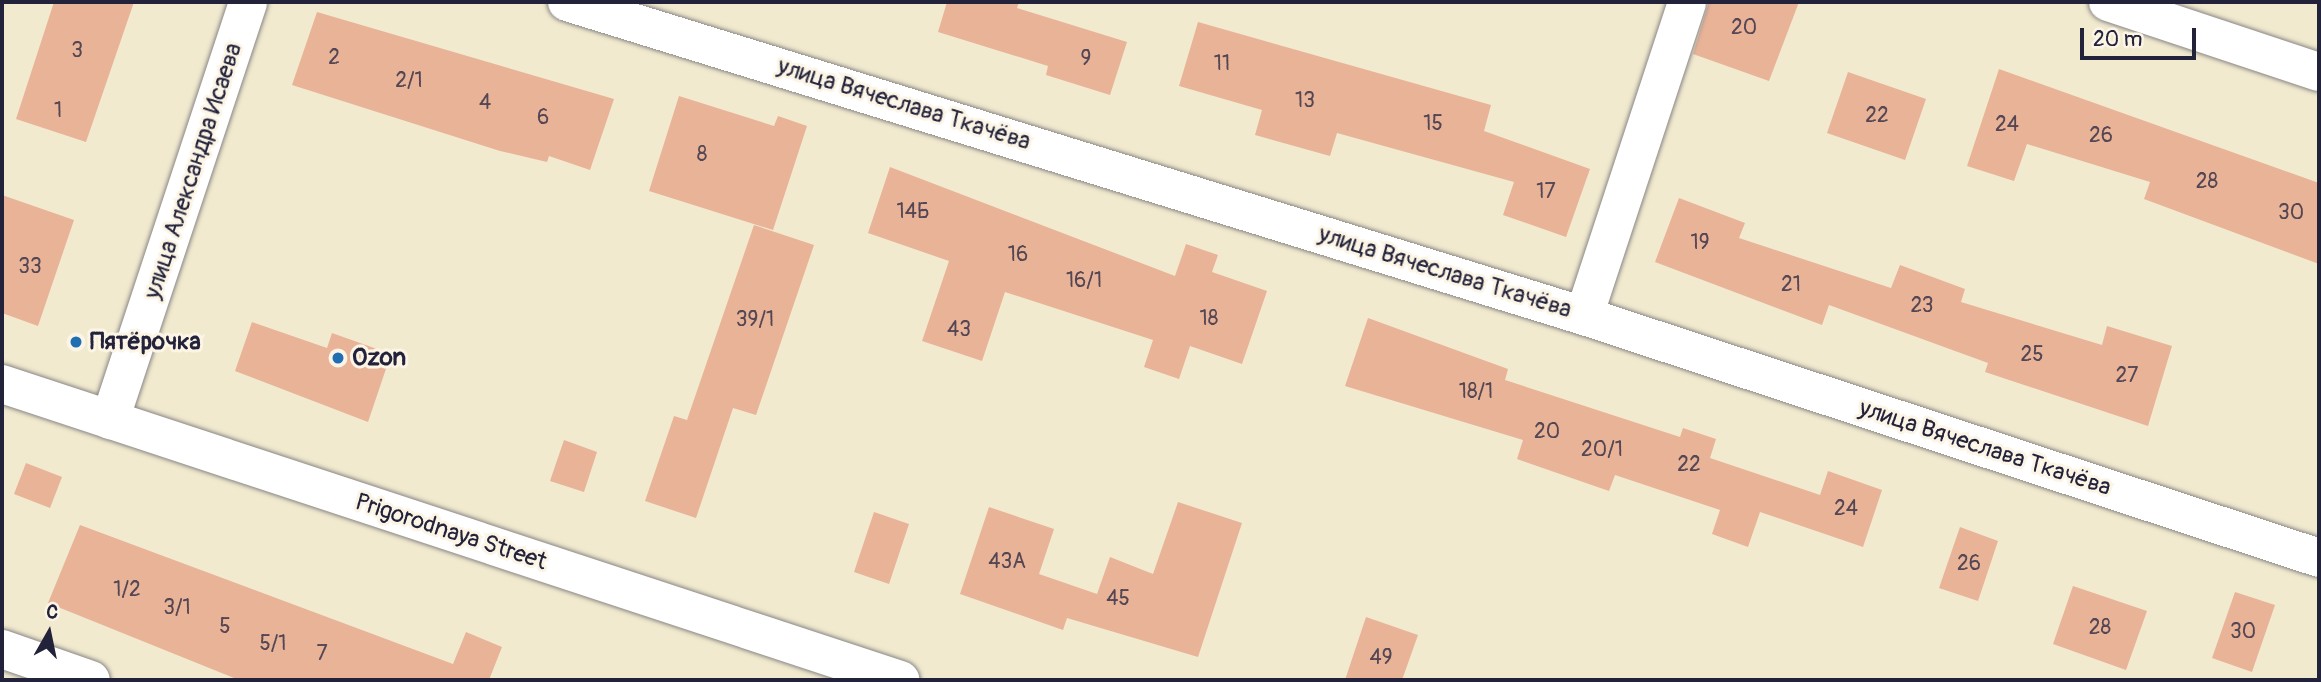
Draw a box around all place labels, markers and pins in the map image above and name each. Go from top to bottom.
place label: Пятёрочка [90,328,201,356]
marker: Пятёрочка [68,334,84,350]
place label: Ozon [352,344,406,372]
marker: Ozon [330,350,346,366]

